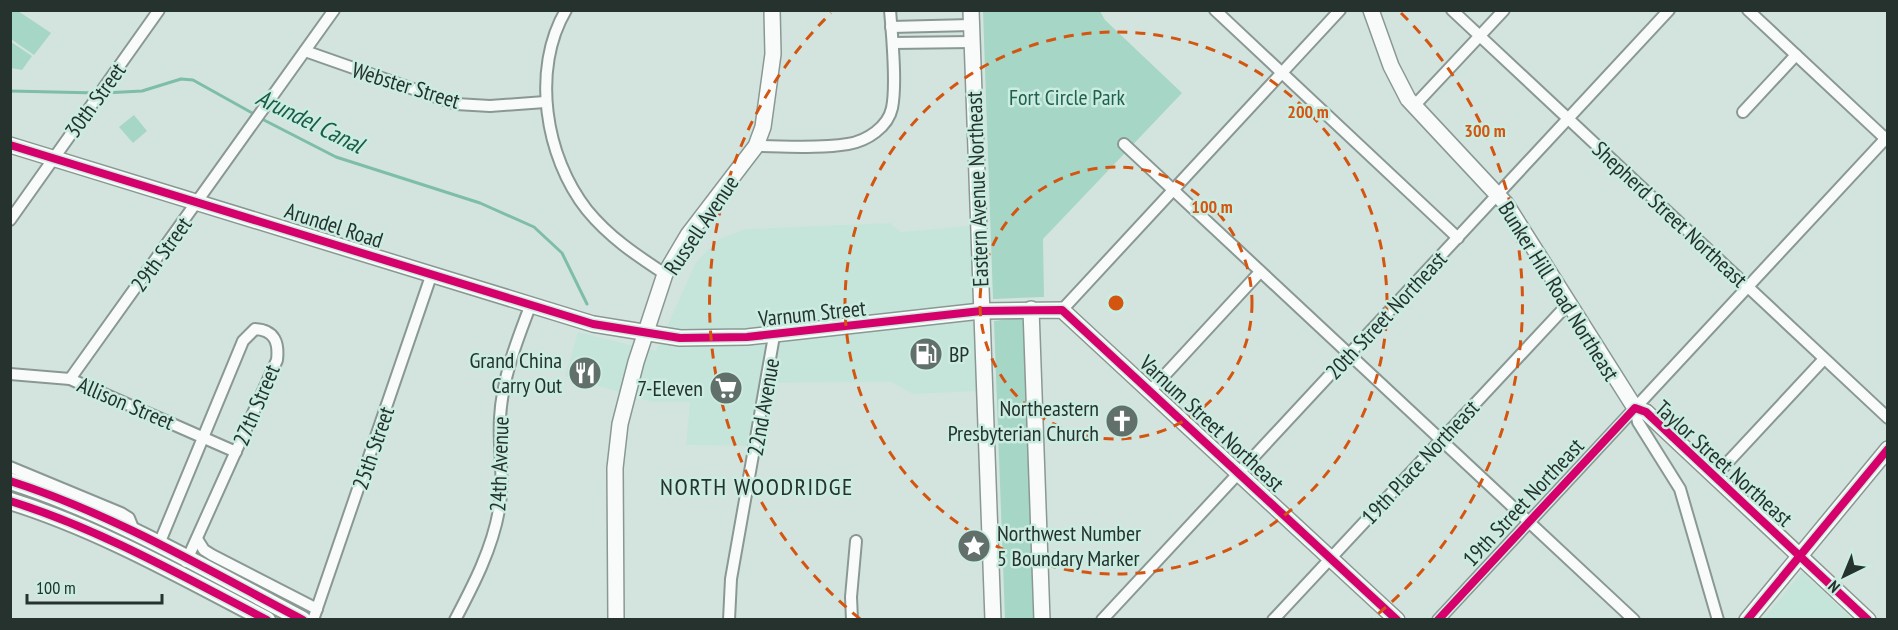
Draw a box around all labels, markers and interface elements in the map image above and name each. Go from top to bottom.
street label: Webster Street [349,55,463,115]
street label: 30th Street [58,57,132,143]
water label: Arundel Canal [251,82,371,161]
park label: Fort Circle Park [1009,83,1126,111]
street label: Eastern Avenue Northeast [960,91,994,287]
text: 200 m [1287,100,1329,123]
text: 300 m [1464,119,1506,142]
street label: Shepherd Street Northeast [1587,135,1753,293]
street label: Russell Avenue [658,170,744,280]
text: 100 m [1191,195,1233,218]
street label: Arundel Road [281,196,387,254]
street label: Bunker Hill Road Northeast [1492,196,1626,386]
street label: 29th Street [124,211,198,297]
street label: 20th Street Northeast [1319,245,1453,385]
street label: Varnum Street [756,293,867,333]
centre of rings [1106,293,1126,313]
fuel station icon: BP [908,336,944,372]
place label: BP [949,340,969,368]
place label: Grand China Carry Out [470,346,562,399]
street label: Varnum Street Northeast [1133,348,1290,497]
restaurant icon: Grand China Carry Out [567,355,603,391]
street label: 22nd Avenue [741,356,785,458]
street label: 27th Street [226,360,286,450]
street label: Allison Street [73,370,179,436]
supermarket icon: 7-Eleven [708,370,744,406]
place label: 7-Eleven [637,374,703,402]
place label: Northeastern Presbyterian Church [948,394,1099,447]
street label: 19th Place Northeast [1355,394,1485,530]
street label: Taylor Street Northeast [1649,394,1799,532]
street label: 25th Street [346,403,400,493]
church icon: Northeastern Presbyterian Church [1104,403,1140,439]
street label: 24th Avenue [483,416,515,512]
street label: 19th Street Northeast [1456,432,1590,572]
district label: NORTH WOODRIDGE [660,471,854,502]
place label: Northwest Number 5 Boundary Marker [997,519,1141,572]
place icon: Northwest Number 5 Boundary Marker [956,528,992,564]
north arrow [1814,546,1874,606]
scale bar [27,567,162,605]
text: 100 m [36,576,76,599]
text: N [1824,577,1844,597]

